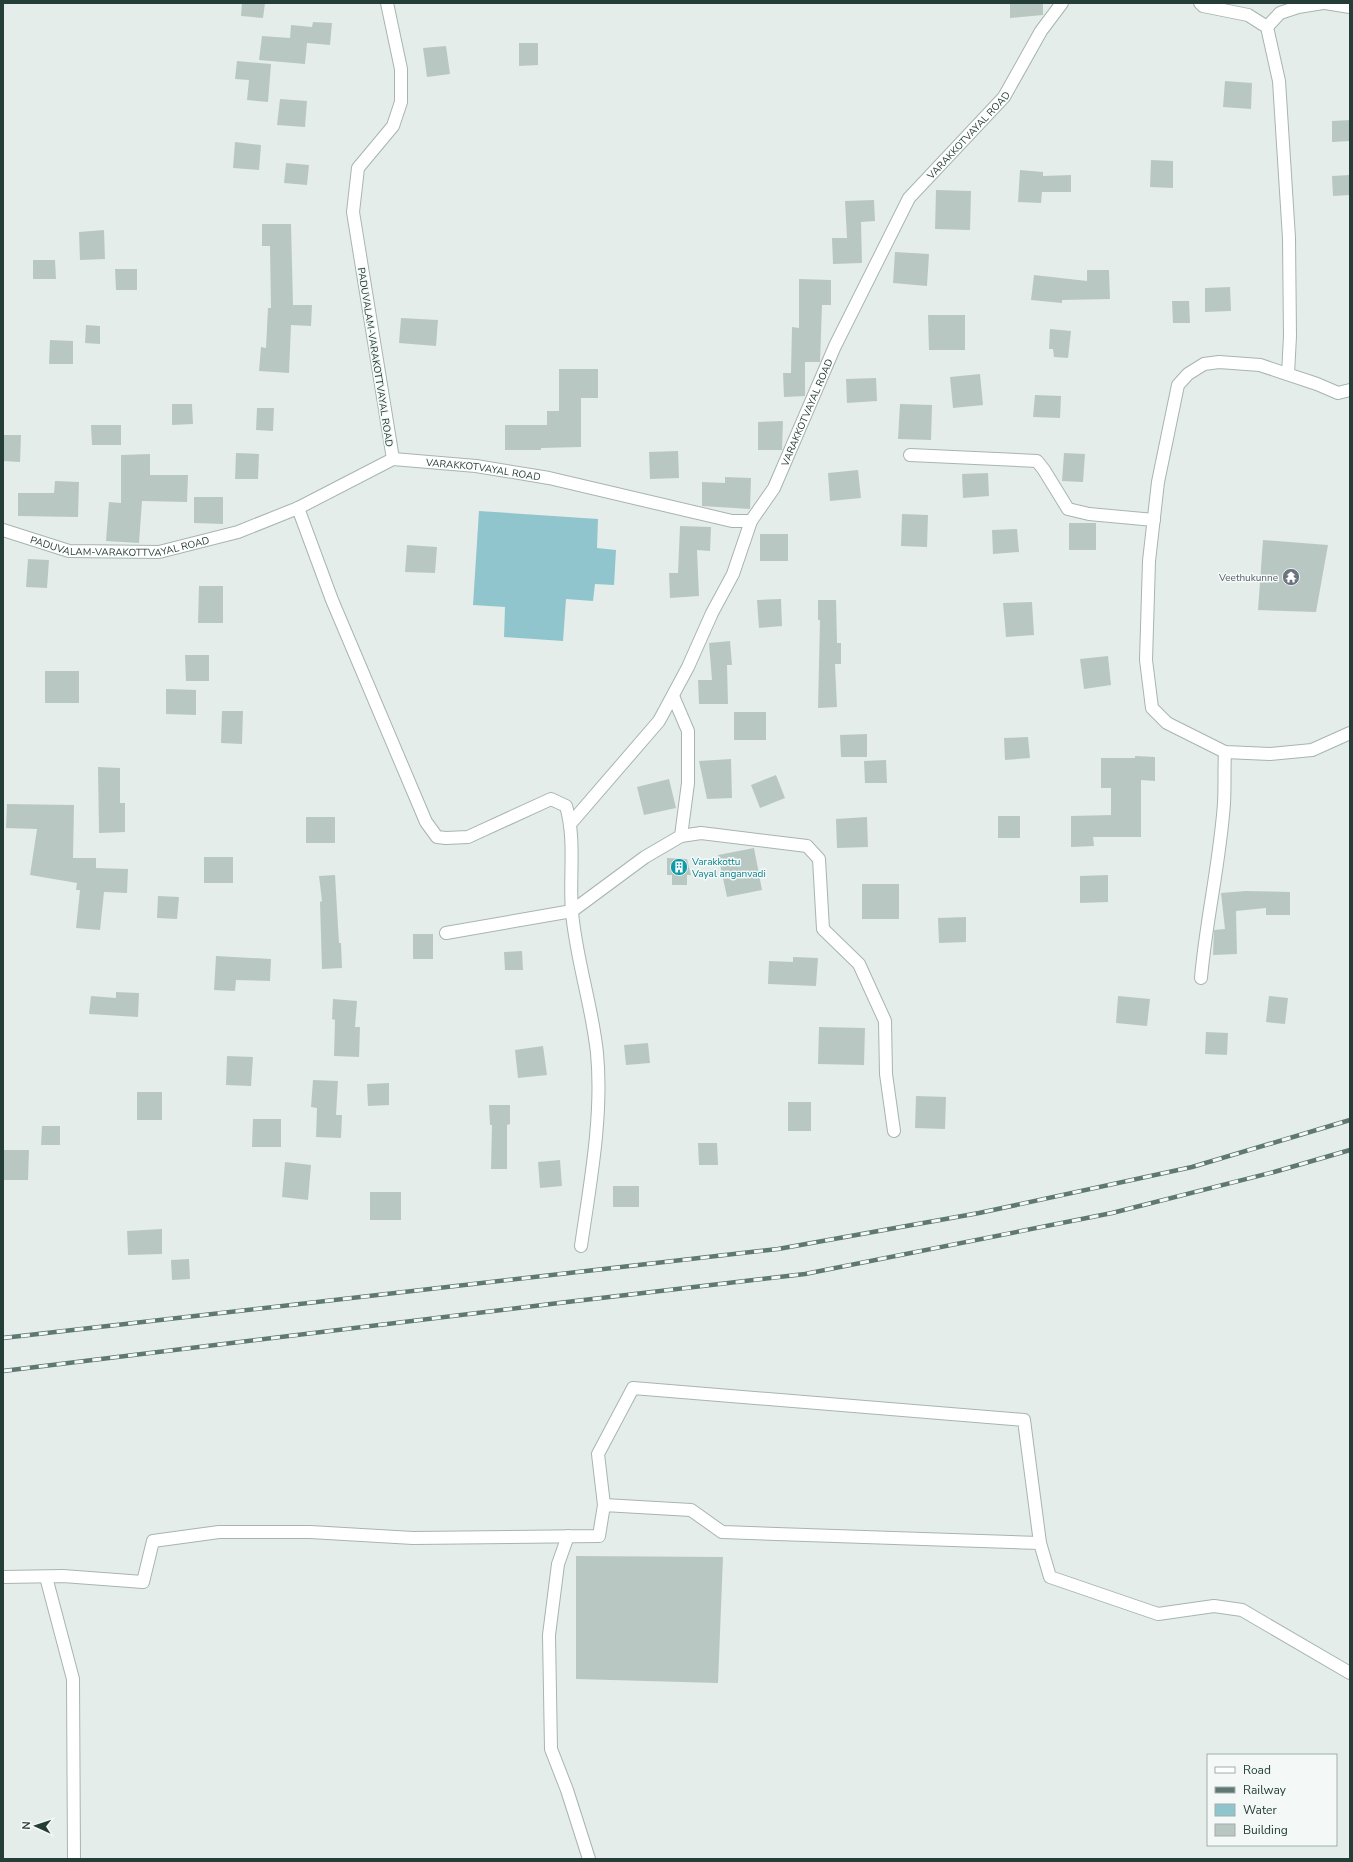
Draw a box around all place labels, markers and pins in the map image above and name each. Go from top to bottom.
temple icon: Veethukunne [1281,567,1301,587]
place label: Veethukunne [1218,571,1278,585]
place label: Varakkottu Vayal anganvadi [691,855,766,881]
building icon: Varakkottu Vayal anganvadi [669,857,689,877]

